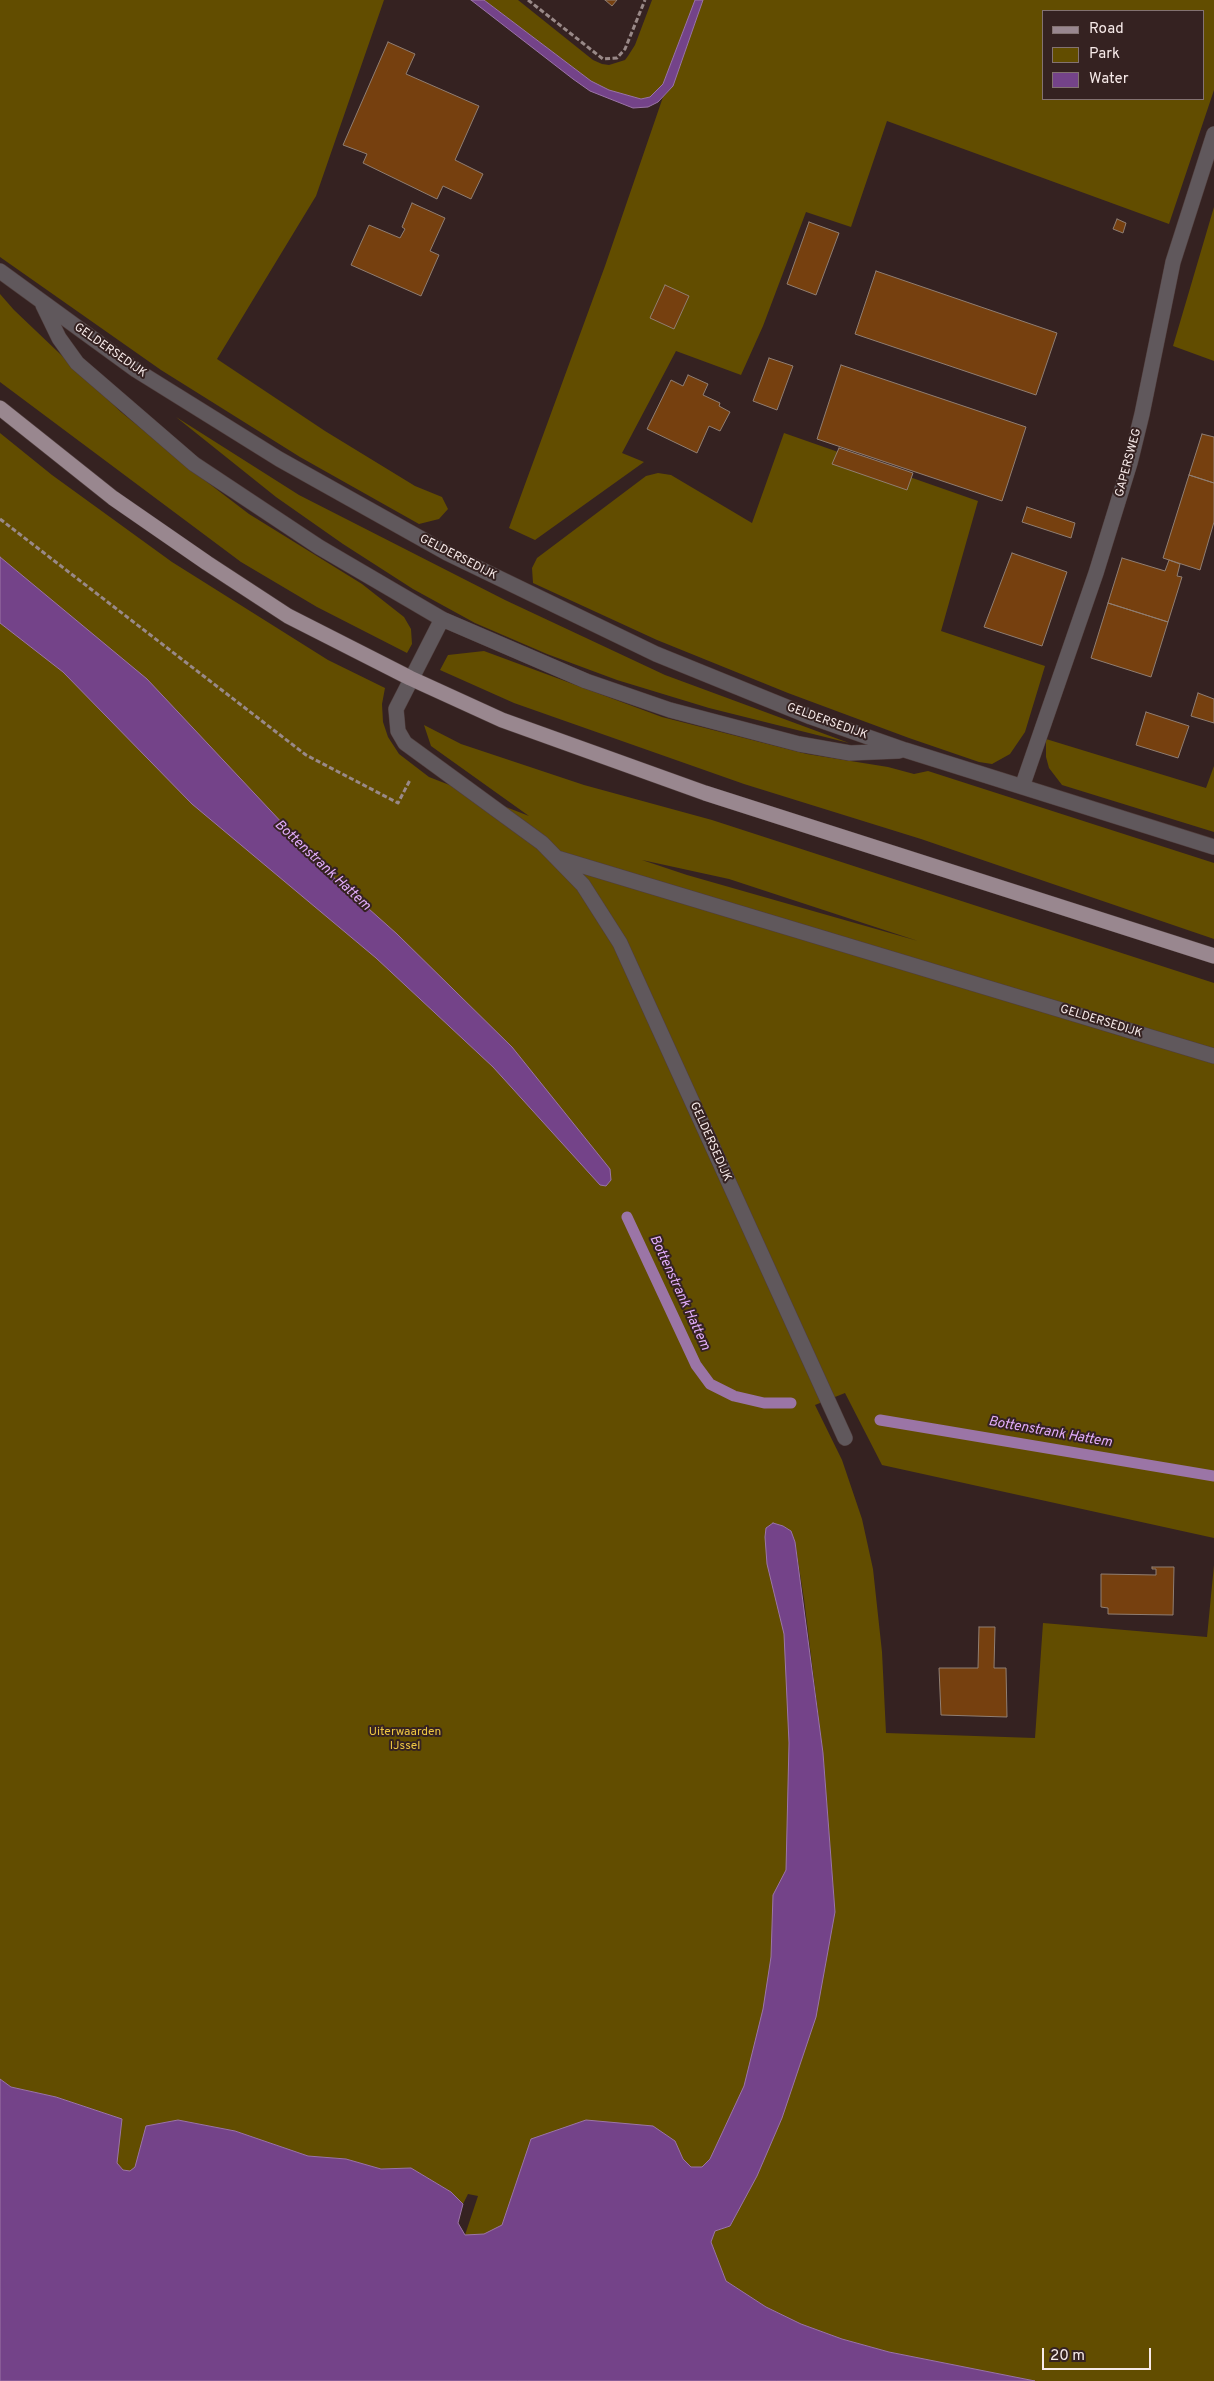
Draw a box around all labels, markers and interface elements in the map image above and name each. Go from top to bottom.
legend [1042,10,1204,100]
text: Road [1089,20,1124,39]
text: Park [1089,45,1120,64]
text: Water [1089,70,1128,89]
street label: GELDERSEDIJK [71,321,149,381]
street label: GAPERSWEG [1113,427,1145,499]
street label: GELDERSEDIJK [417,532,499,584]
street label: GELDERSEDIJK [784,701,870,743]
water label: Bottenstrank Hattem [271,817,373,915]
street label: GELDERSEDIJK [1058,1003,1144,1041]
street label: GELDERSEDIJK [686,1100,734,1184]
water label: Bottenstrank Hattem [645,1233,713,1353]
water label: Bottenstrank Hattem [987,1414,1113,1452]
park label: Uiterwaarden IJssel [369,1726,441,1754]
scale bar [1044,2338,1153,2370]
text: 20 m [1050,2347,1085,2366]

